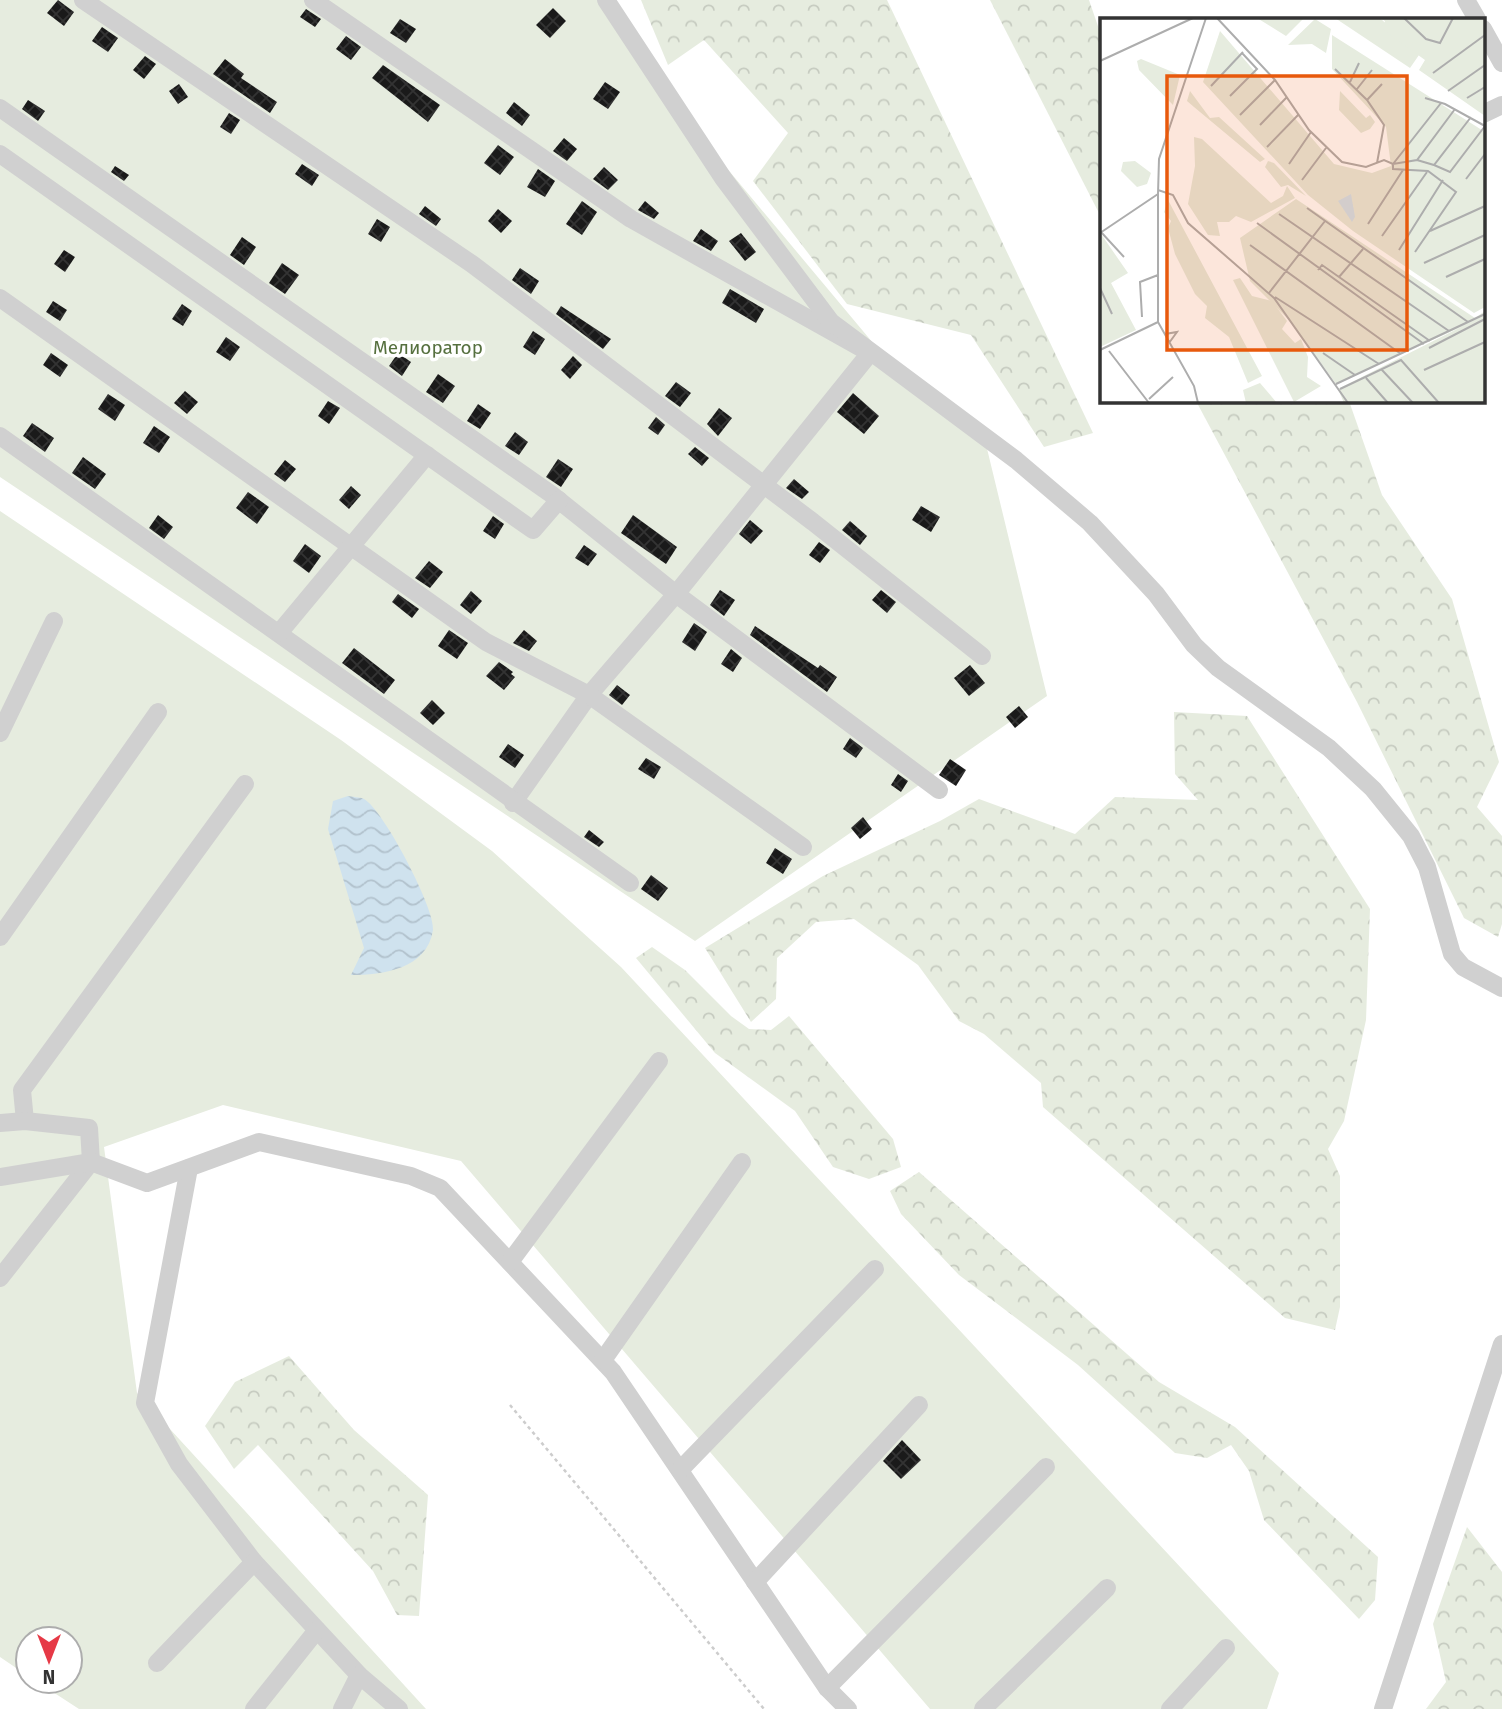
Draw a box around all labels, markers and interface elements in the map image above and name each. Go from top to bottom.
inset map [1100,18,1484,402]
park label: Мелиоратор [373,336,483,359]
north arrow [14,1625,84,1695]
text: N [43,1665,55,1688]

